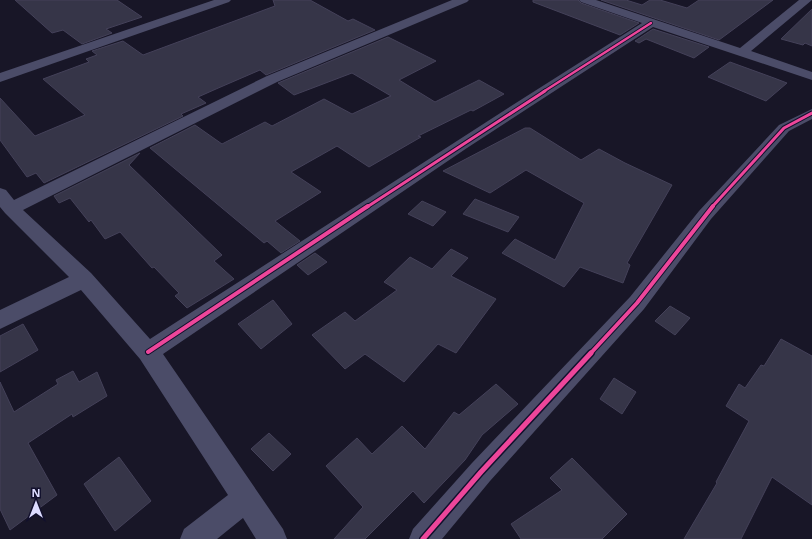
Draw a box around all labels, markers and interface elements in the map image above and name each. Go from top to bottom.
north arrow [16,483,56,523]
text: N [32,485,40,500]

